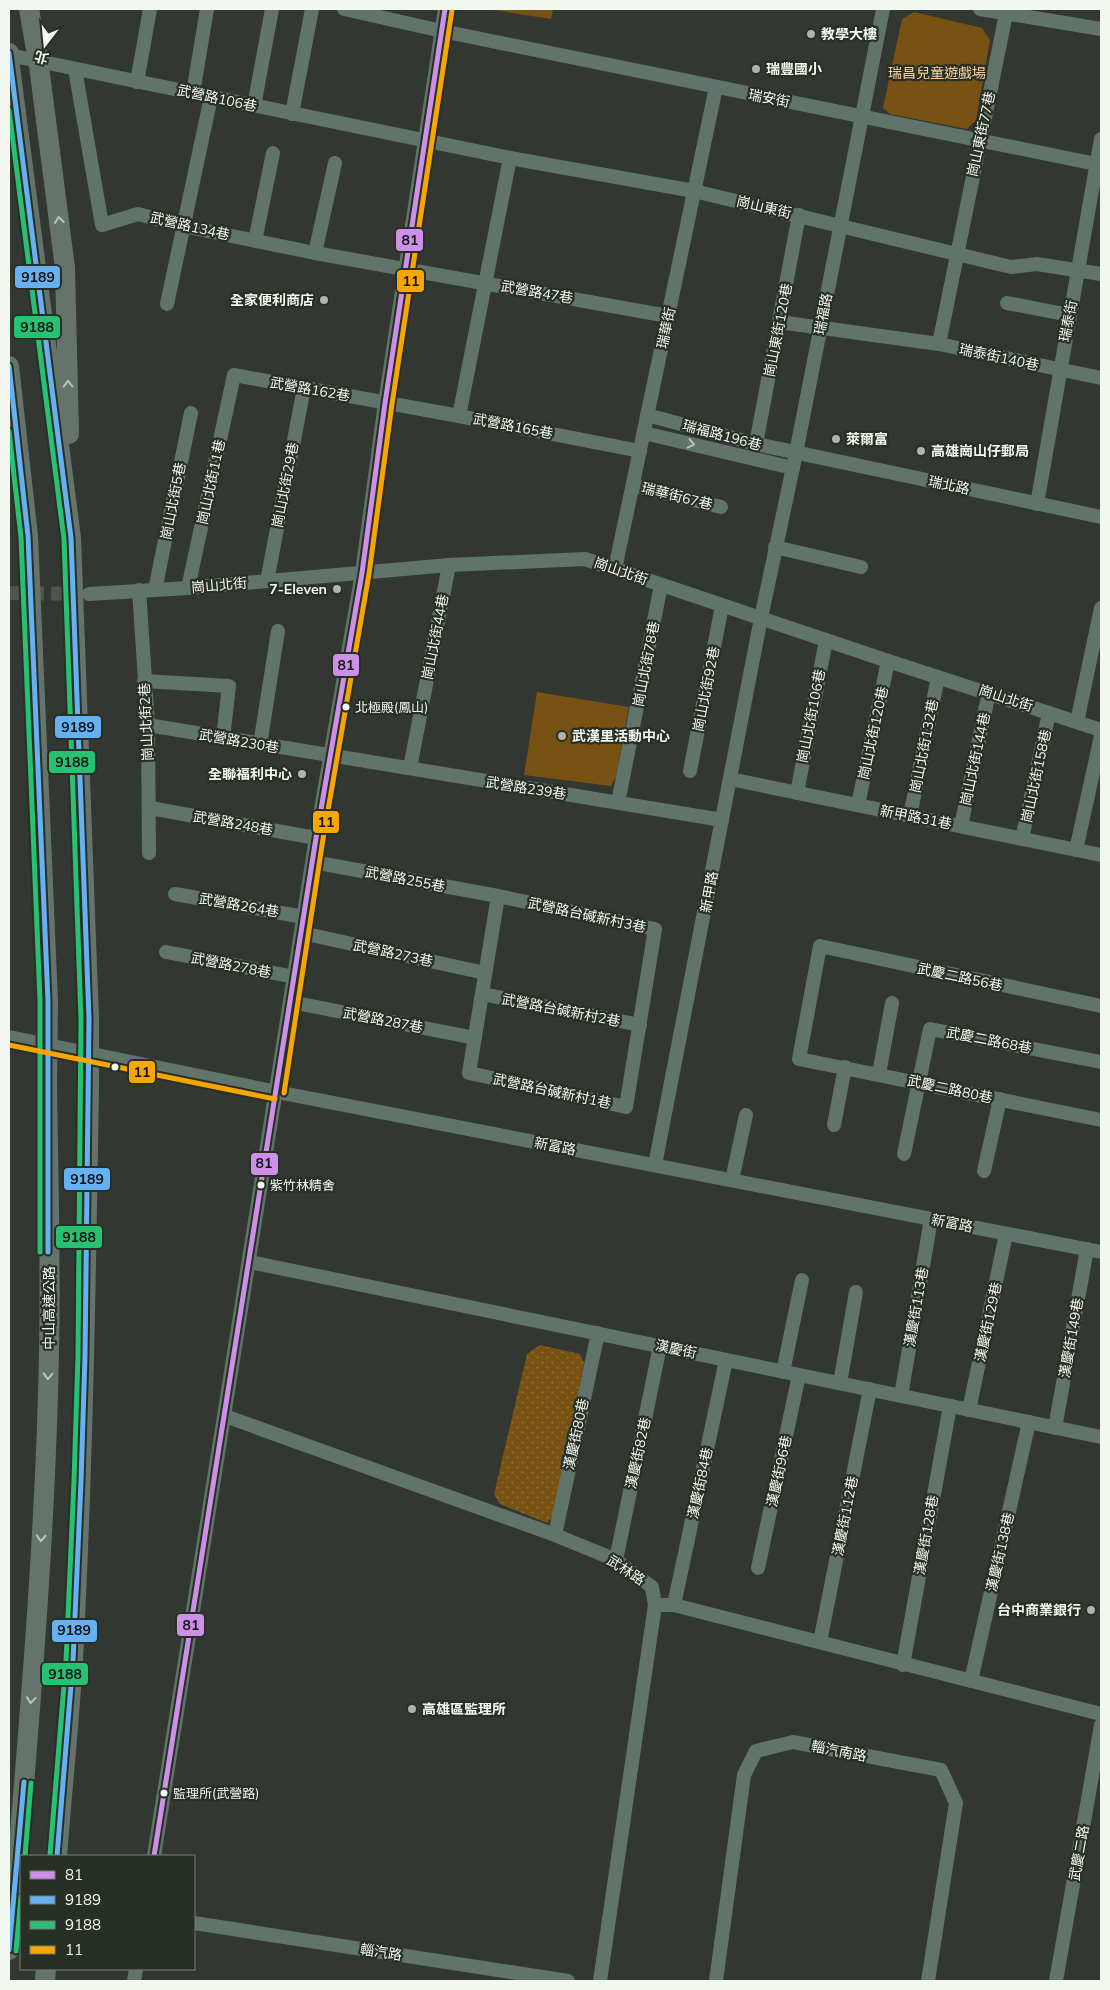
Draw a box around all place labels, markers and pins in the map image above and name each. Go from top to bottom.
place label: 教學大樓 [821,25,877,43]
marker: 教學大樓 [805,28,817,40]
place label: 瑞豐國小 [766,60,822,78]
marker: 瑞豐國小 [750,63,762,75]
place label: 全家便利商店 [230,291,314,309]
marker: 全家便利商店 [318,294,330,306]
place label: 萊爾富 [846,430,888,448]
marker: 萊爾富 [830,433,842,445]
place label: 高雄崗山仔郵局 [931,442,1029,460]
marker: 高雄崗山仔郵局 [915,445,927,457]
place label: 7-Eleven [269,580,327,598]
marker: 7-Eleven [331,583,343,595]
place label: 北極殿(鳳山) [355,699,428,715]
marker: 北極殿(鳳山) [341,702,351,712]
place label: 武漢里活動中心 [572,727,670,745]
marker: 武漢里活動中心 [556,730,568,742]
place label: 全聯福利中心 [208,765,292,783]
marker: 全聯福利中心 [296,768,308,780]
unlabelled marker [110,1062,120,1072]
place label: 紫竹林精舍 [270,1177,335,1193]
marker: 紫竹林精舍 [256,1180,266,1190]
place label: 台中商業銀行 [997,1601,1081,1619]
marker: 台中商業銀行 [1085,1604,1097,1616]
place label: 高雄區監理所 [422,1700,506,1718]
marker: 高雄區監理所 [406,1703,418,1715]
place label: 監理所(武營路) [173,1785,259,1801]
marker: 監理所(武營路) [159,1788,169,1798]

